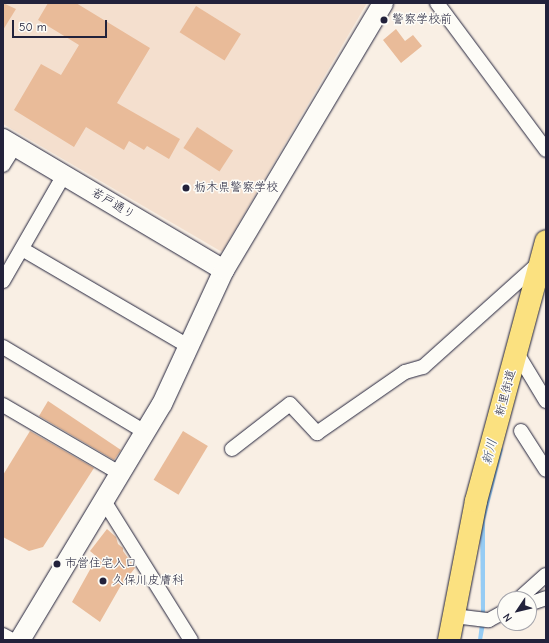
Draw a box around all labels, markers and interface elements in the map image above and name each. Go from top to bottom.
scale bar [14,12,109,38]
place label: 警察学校前 [392,13,452,27]
marker: 警察学校前 [379,15,389,25]
text: 50 m [19,20,47,34]
place label: 栃木県警察学校 [194,181,278,195]
marker: 栃木県警察学校 [181,183,191,193]
street label: 若戸通り [89,185,137,223]
street label: 新里街道 [493,368,519,418]
water label: 新川 [479,437,501,467]
place label: 市営住宅入口 [65,557,137,571]
marker: 市営住宅入口 [52,559,62,569]
place label: 久保川皮膚科 [112,574,184,588]
marker: 久保川皮膚科 [97,575,109,587]
north arrow [497,591,537,631]
text: N [500,611,515,624]

